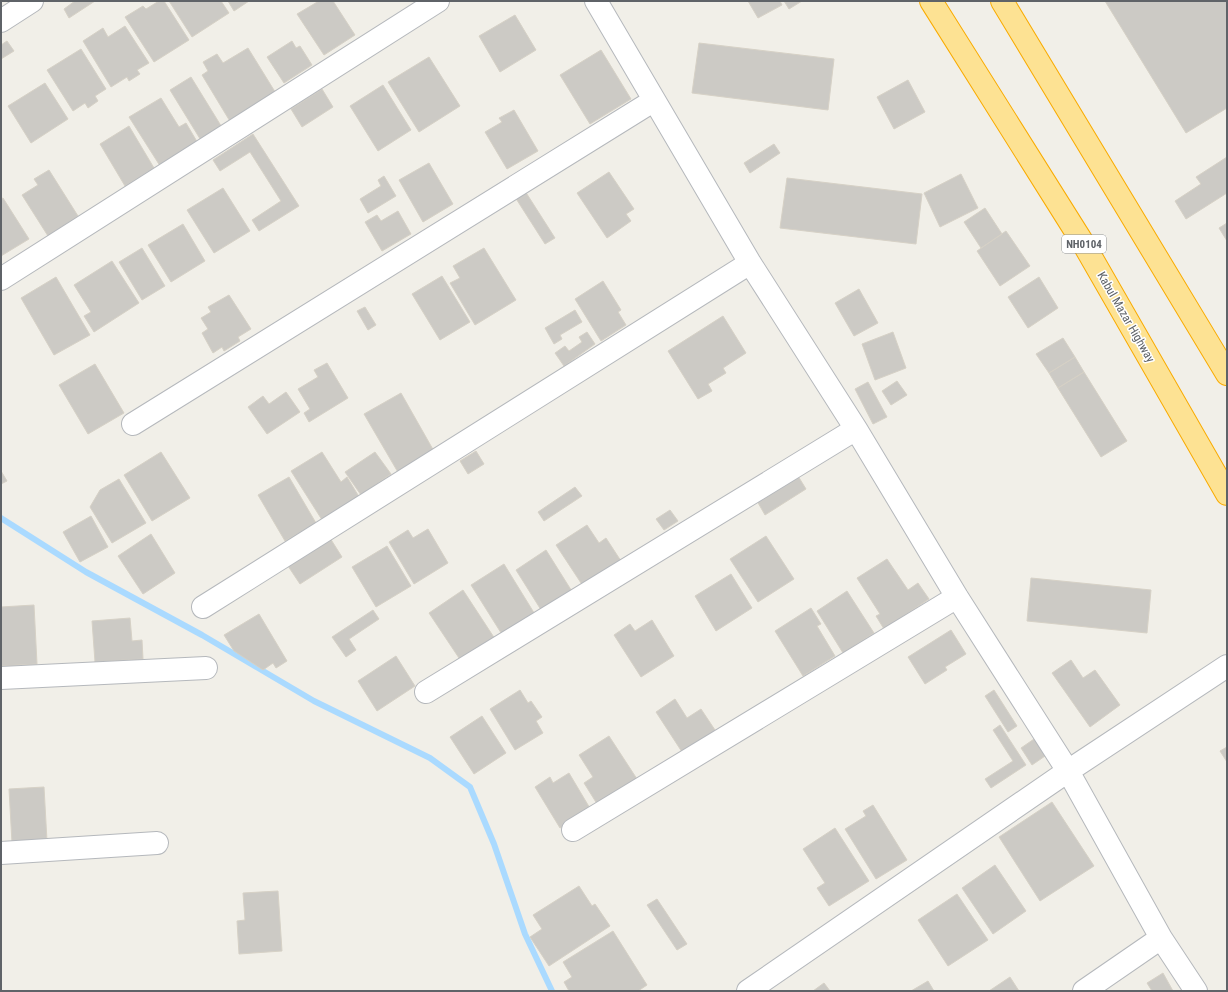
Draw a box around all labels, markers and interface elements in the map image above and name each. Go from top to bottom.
road number: NH0104 [1062,235,1106,253]
street label: Kabul Mazar Highway [1094,269,1158,365]

